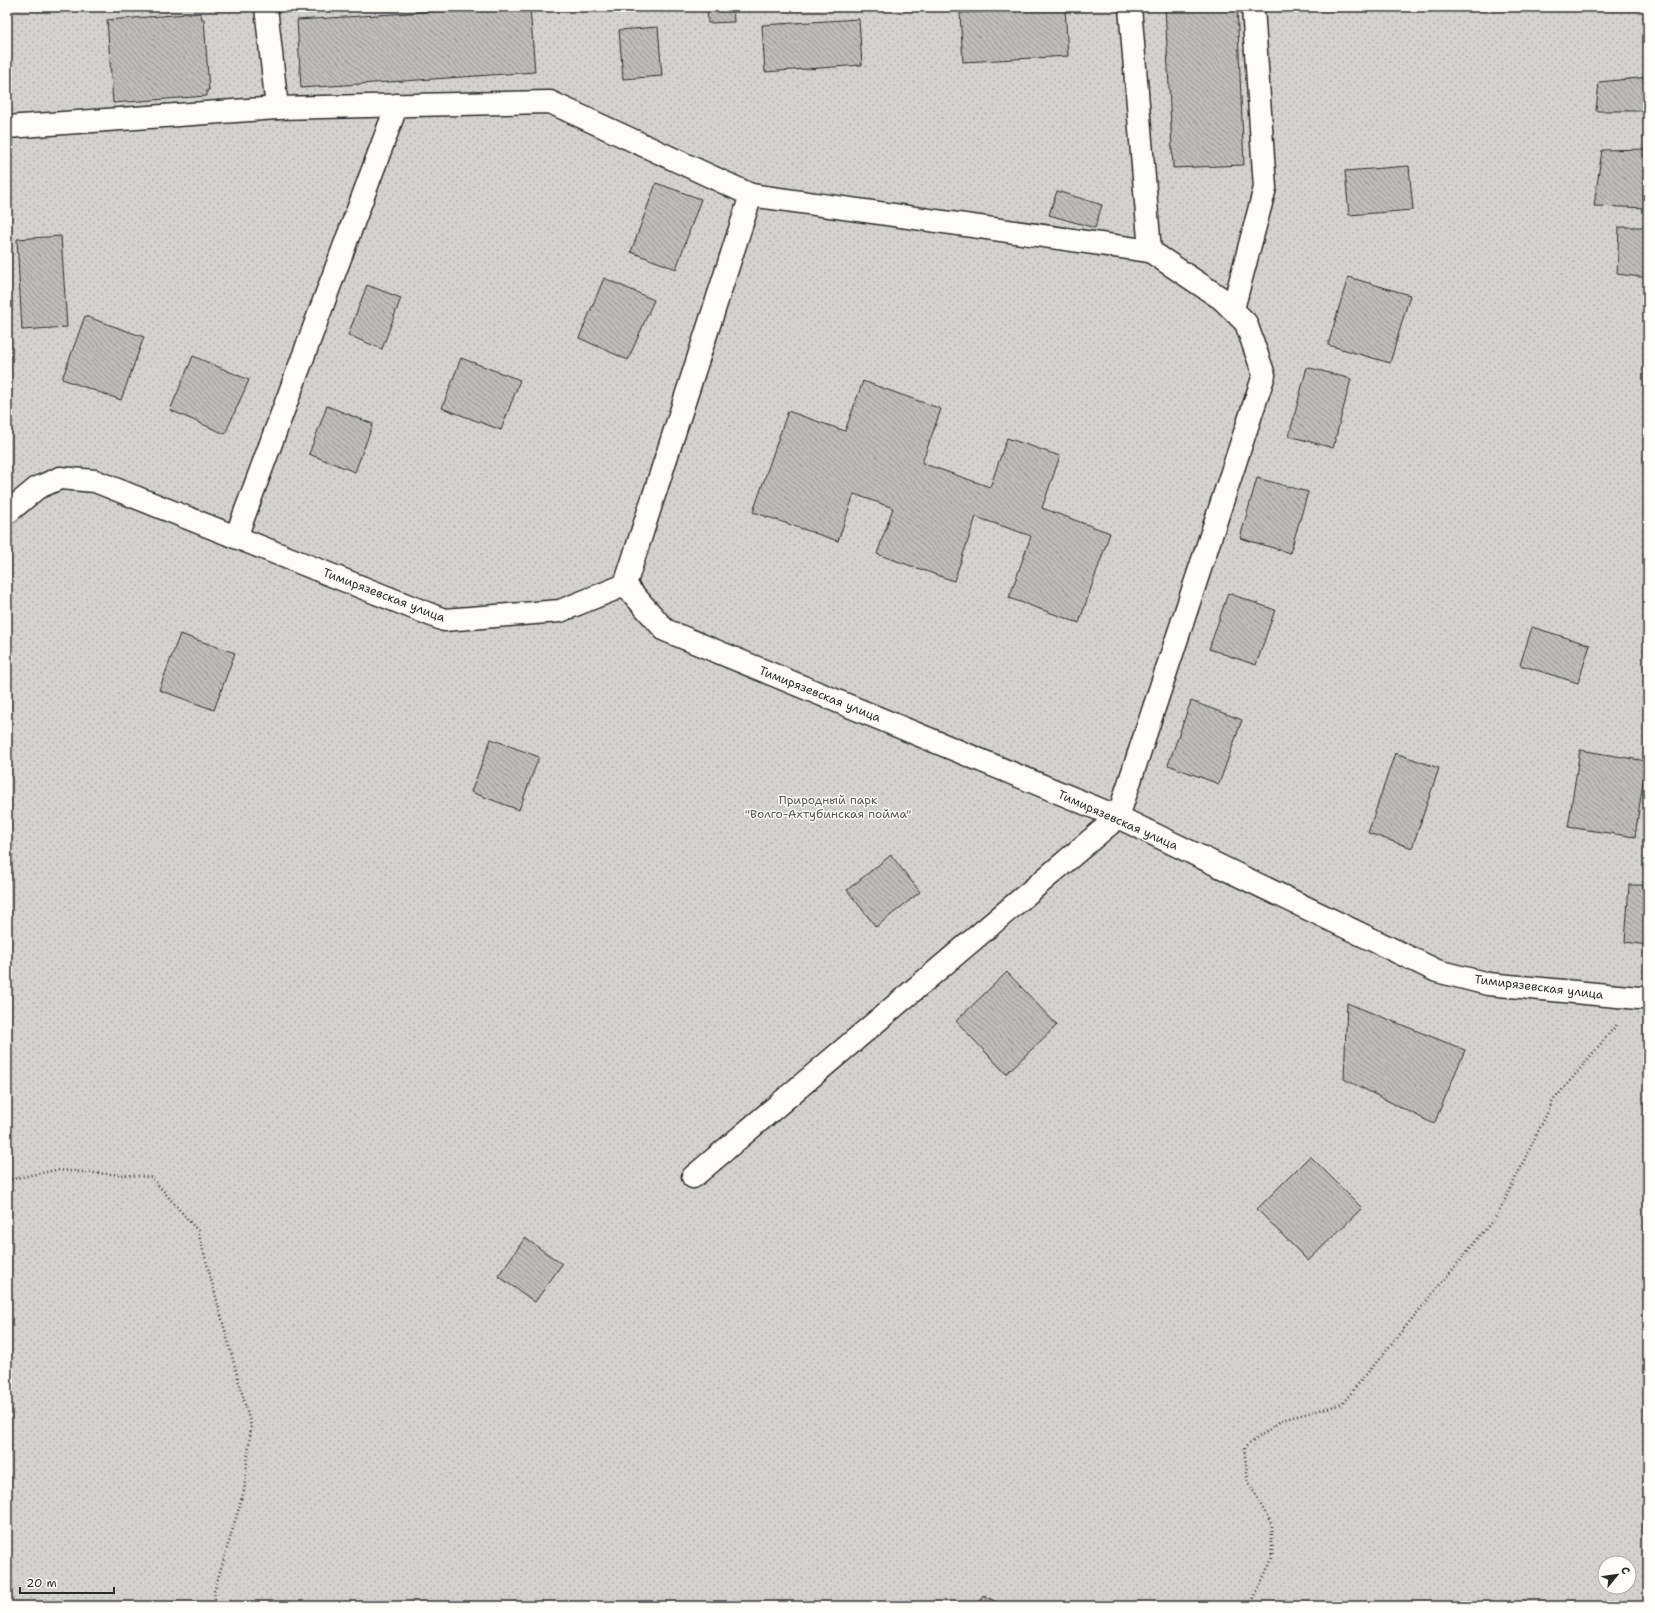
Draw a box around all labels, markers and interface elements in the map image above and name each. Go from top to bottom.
street label: Тимирязевская улица [320,564,448,626]
street label: Тимирязевская улица [757,662,884,726]
street label: Тимирязевская улица [1055,786,1181,854]
park label: Природный парк "Волго-Ахтубинская пойма" [745,792,911,822]
street label: Тимирязевская улица [1474,971,1605,1003]
north arrow [1597,1555,1637,1595]
text: С [1617,1564,1634,1577]
scale bar [20,1569,114,1595]
text: 20 m [26,1575,57,1591]

